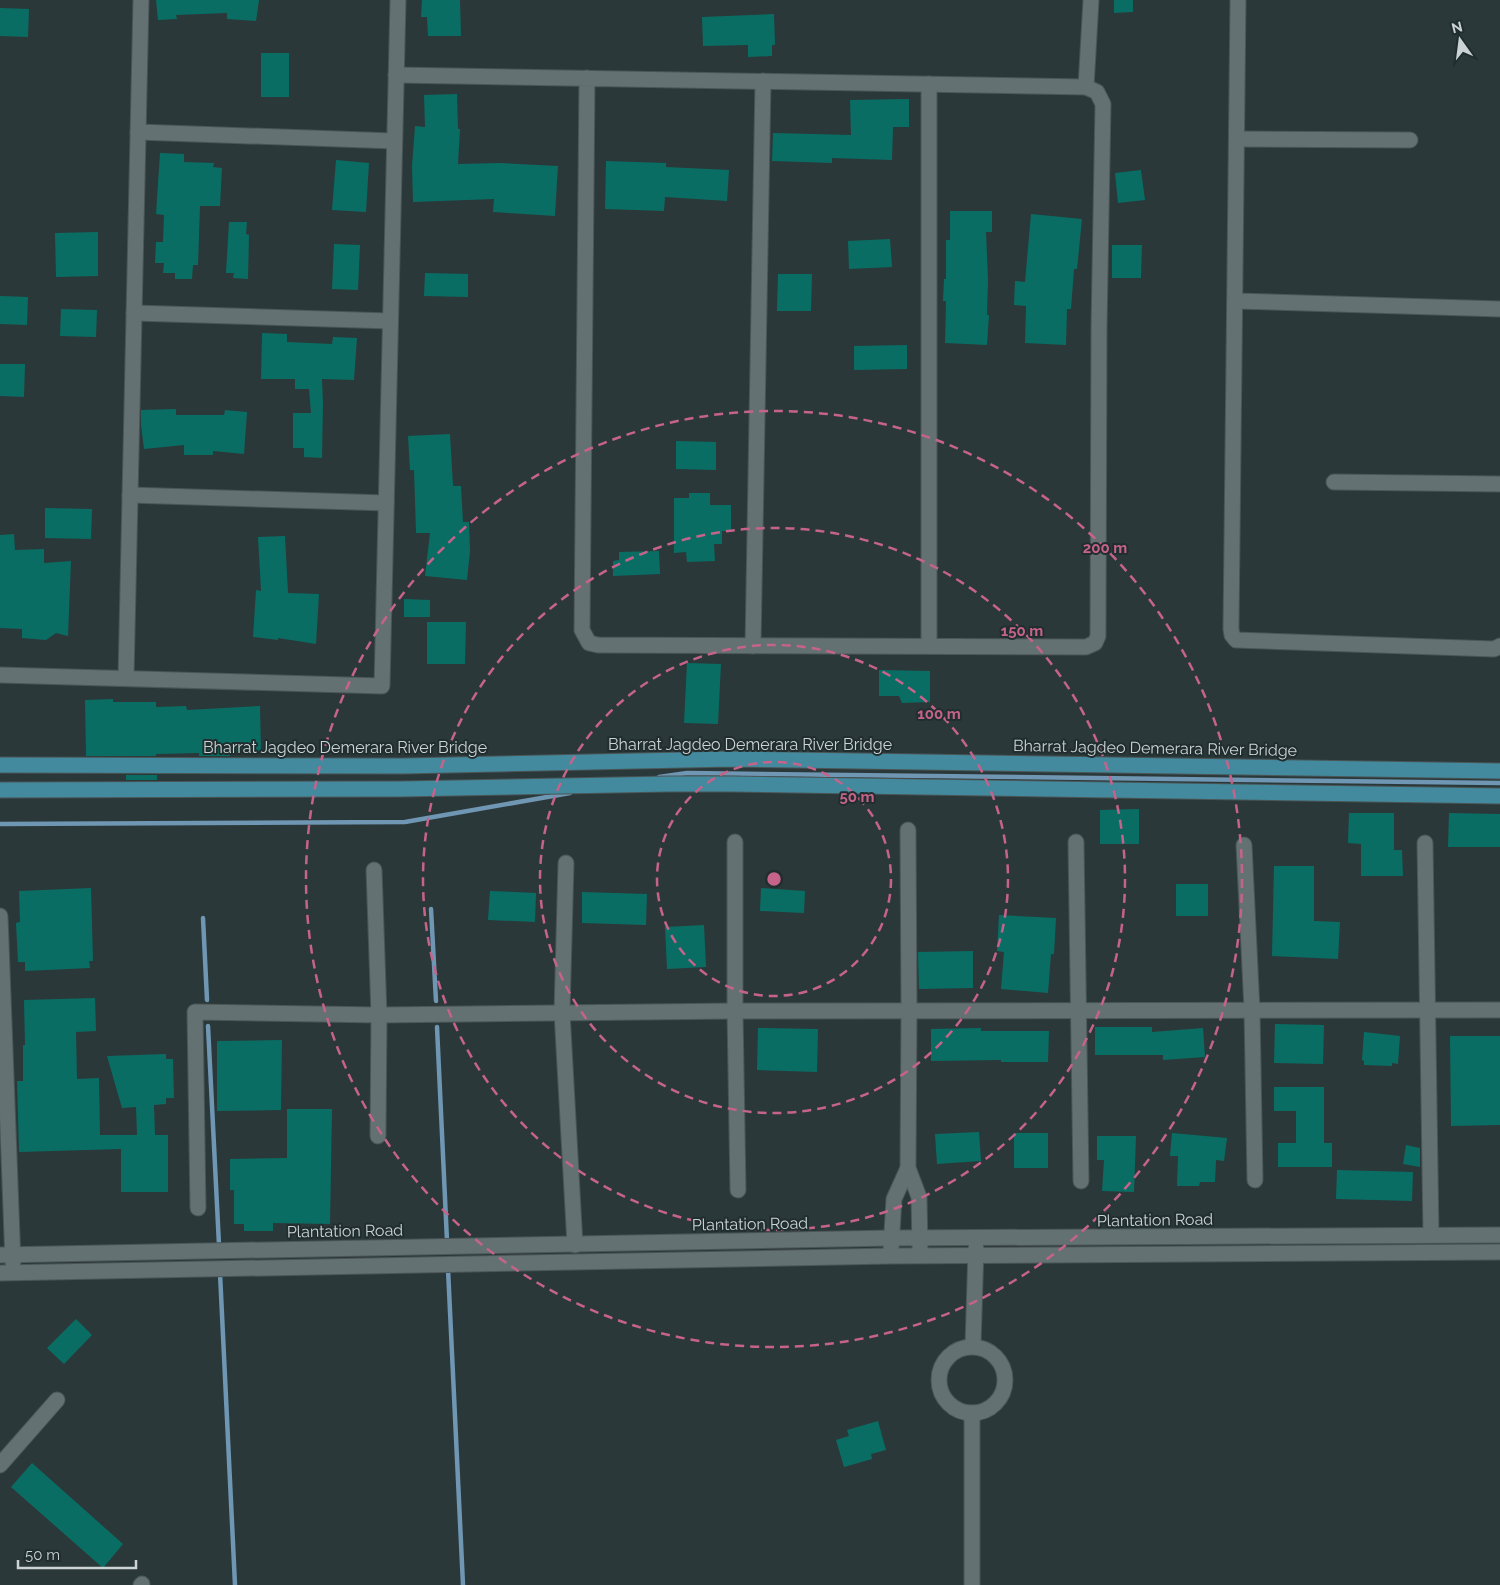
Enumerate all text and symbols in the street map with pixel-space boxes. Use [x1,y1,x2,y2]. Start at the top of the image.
north arrow [1435,15,1485,65]
text: N [1450,18,1464,36]
text: 200 m [1083,539,1127,557]
text: 150 m [1001,622,1043,640]
text: 100 m [917,705,961,723]
street label: Bharrat Jagdeo Demerara River Bridge [608,735,892,754]
street label: Bharrat Jagdeo Demerara River Bridge [1013,736,1297,760]
street label: Bharrat Jagdeo Demerara River Bridge [203,738,487,757]
text: 50 m [839,788,875,806]
centre of rings [765,870,783,888]
street label: Plantation Road [1097,1209,1213,1231]
street label: Plantation Road [692,1213,808,1235]
street label: Plantation Road [287,1220,403,1242]
scale bar [18,1538,135,1570]
text: 50 m [25,1546,60,1564]

